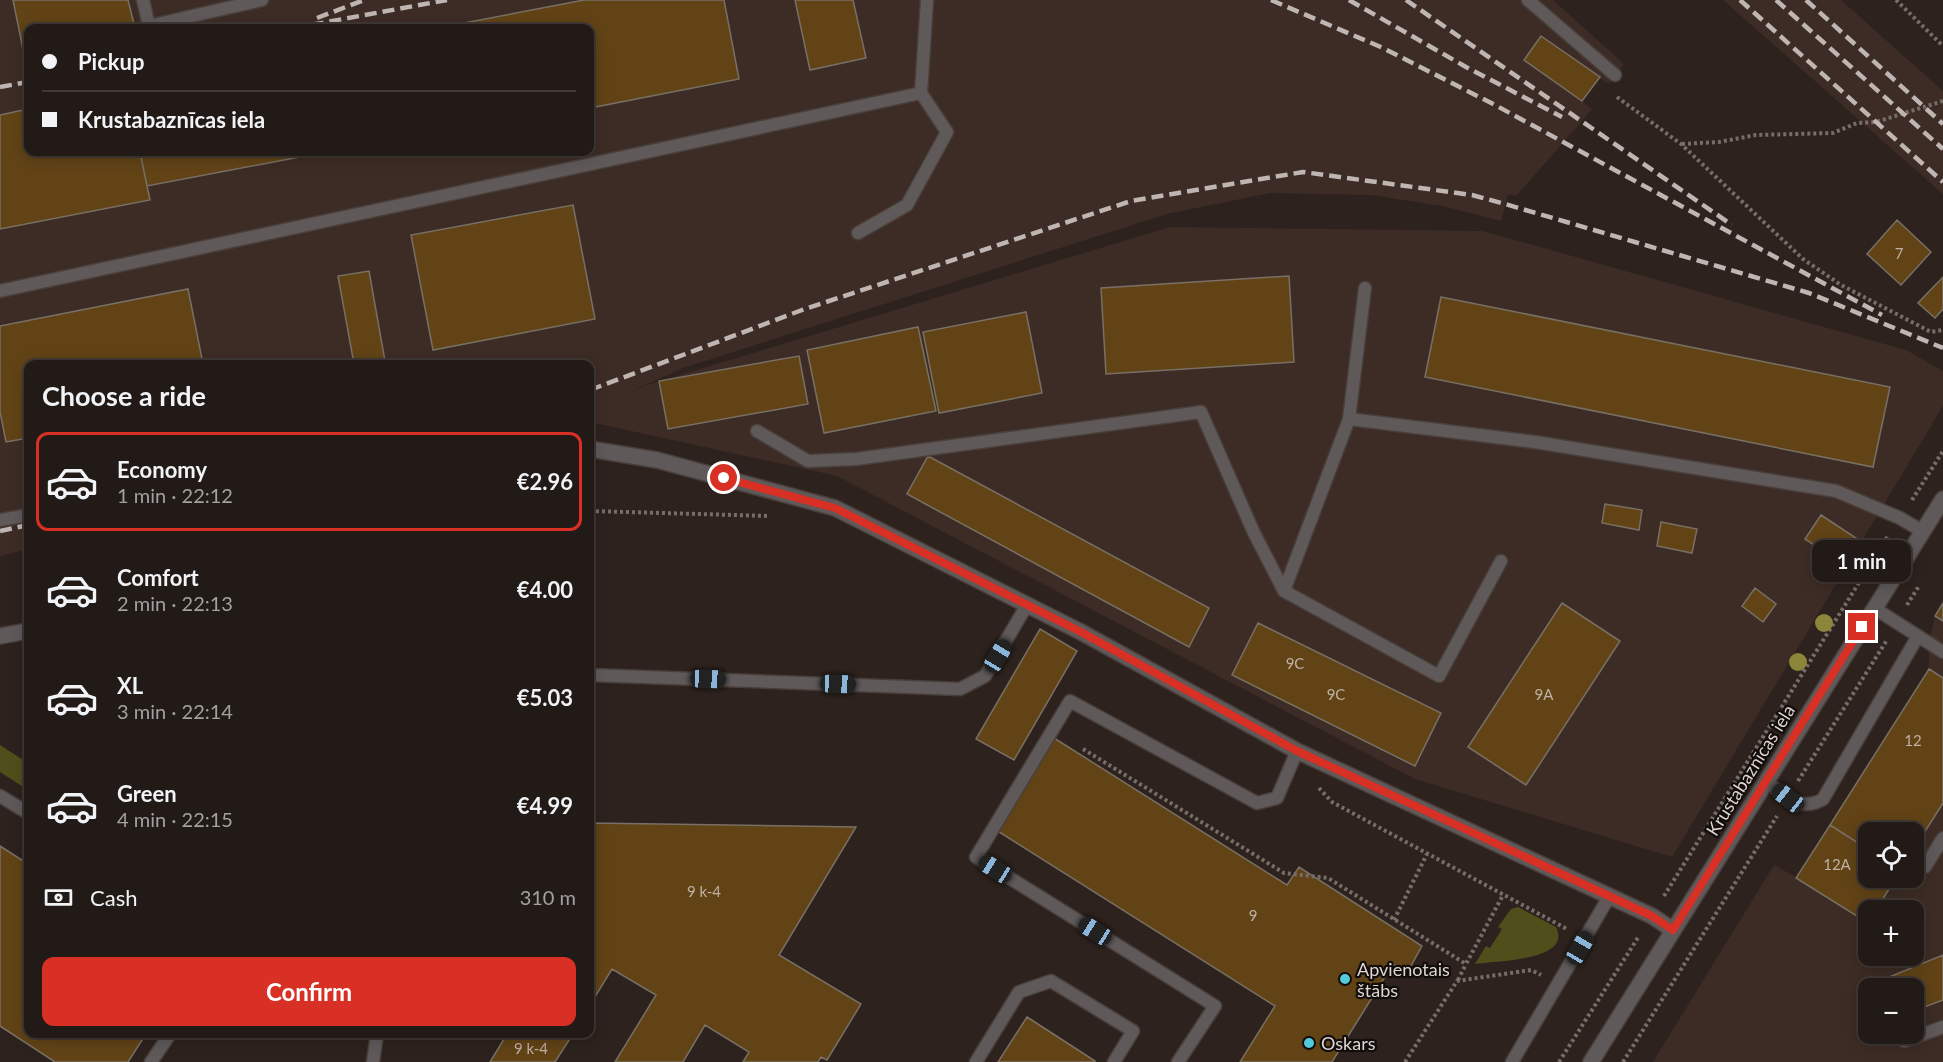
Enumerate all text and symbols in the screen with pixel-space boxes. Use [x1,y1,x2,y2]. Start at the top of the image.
text: Pickup [78,48,144,75]
text: Krustabaznīcas iela [78,106,265,133]
house number: 7 [1895,244,1904,262]
text: Choose a ride [42,379,206,412]
icon: car [45,455,99,509]
text: Economy [117,456,207,483]
route start [710,464,737,491]
text: €2.96 [517,468,573,495]
text: 1 min · 22:12 [117,483,233,507]
callout: 1 min [1812,540,1912,582]
text: 1 min [1837,549,1886,573]
icon: car [45,563,99,617]
text: Comfort [117,564,199,591]
text: €4.00 [517,576,573,603]
text: 2 min · 22:13 [117,591,233,615]
route end [1848,613,1875,640]
car [981,636,1015,676]
house number: 9C [1286,654,1304,672]
car [690,669,726,689]
icon: car [45,671,99,725]
text: XL [117,672,143,699]
car [820,674,856,694]
text: €5.03 [517,684,573,711]
house number: 9C [1327,685,1345,703]
house number: 9A [1535,685,1554,703]
text: 3 min · 22:14 [117,699,233,723]
street label: Krustabaznīcas iela [1701,700,1799,840]
house number: 12 [1904,731,1922,749]
icon: car [45,779,99,833]
text: Green [117,780,177,807]
car [1768,780,1808,816]
text: €4.99 [517,792,573,819]
text: 4 min · 22:15 [117,807,233,831]
map controls [1858,822,1924,1044]
button: locate [1858,822,1924,888]
car [975,852,1015,886]
house number: 12A [1823,855,1852,873]
icon: cash [42,881,75,914]
house number: 9 k-4 [687,882,721,900]
text: Cash [90,884,137,911]
text: 310 m [520,885,576,909]
button: + [1858,900,1924,966]
house number: 9 [1249,906,1257,924]
car [1075,914,1115,948]
car [1563,928,1597,968]
button: Confirm [42,957,576,1026]
place label: Apvienotais štābs [1357,958,1450,1001]
marker: Apvienotais štābs [1338,972,1352,986]
button: − [1858,978,1924,1044]
place label: Oskars [1321,1032,1376,1054]
marker: Oskars [1302,1036,1316,1050]
house number: 9 k-4 [514,1039,548,1057]

